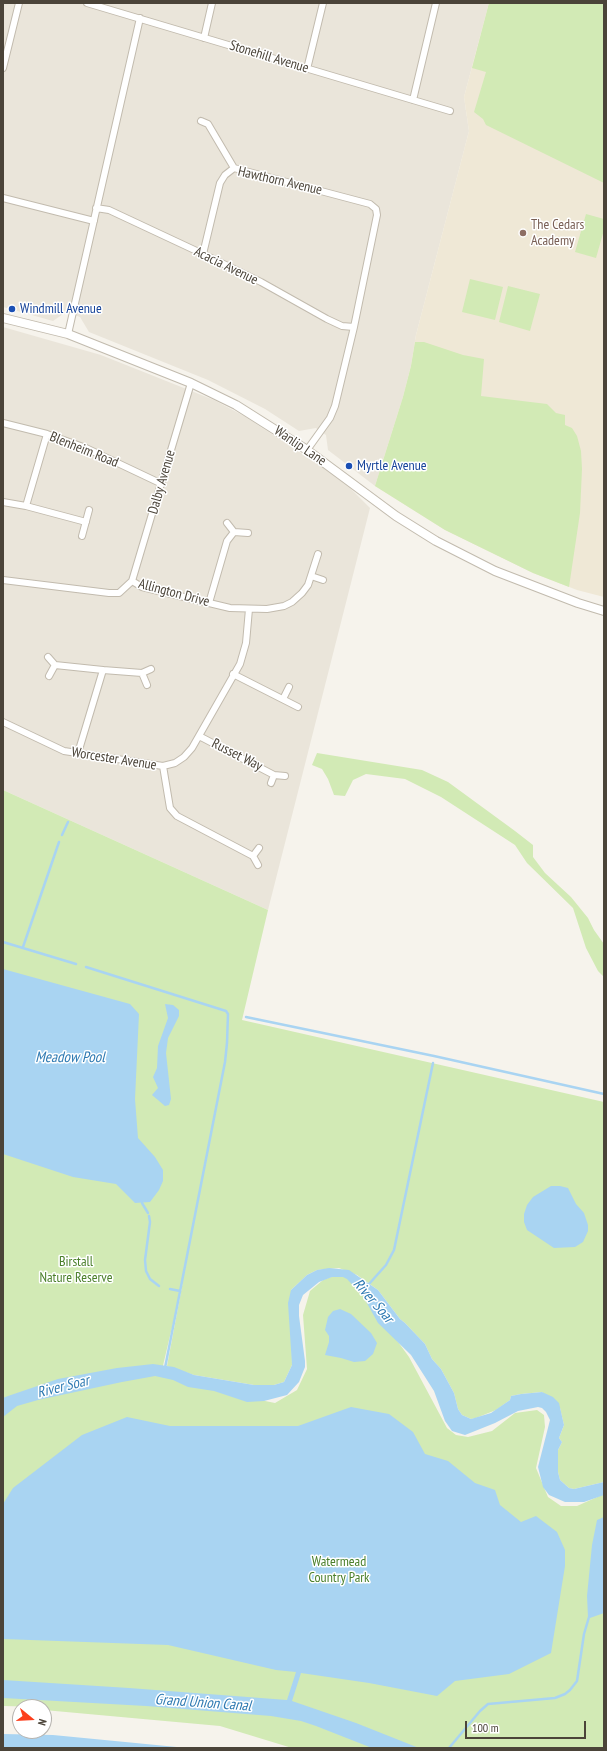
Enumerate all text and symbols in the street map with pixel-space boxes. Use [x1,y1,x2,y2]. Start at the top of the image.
street label: Stonehill Avenue [227,37,311,77]
street label: Hawthorn Avenue [236,163,324,199]
place label: The Cedars Academy [531,217,584,250]
marker: The Cedars Academy [518,228,528,238]
street label: Acacia Avenue [191,243,261,289]
place label: Windmill Avenue [20,301,102,317]
marker: Windmill Avenue [7,304,17,314]
street label: Wanlip Lane [271,422,329,470]
street label: Blenheim Road [47,429,121,471]
street label: Dalby Avenue [145,448,179,516]
place label: Myrtle Avenue [357,458,427,474]
marker: Myrtle Avenue [344,461,354,471]
street label: Allington Drive [137,575,211,611]
street label: Russet Way [209,735,265,775]
street label: Worcester Avenue [70,744,158,774]
water label: Meadow Pool [35,1049,105,1067]
park label: Birstall Nature Reserve [39,1254,113,1286]
water label: River Soar [349,1275,397,1327]
water label: River Soar [35,1372,91,1402]
park label: Watermead Country Park [308,1554,370,1586]
water label: Grand Union Canal [154,1691,252,1715]
north arrow [12,1699,52,1739]
scale bar [467,1713,588,1739]
text: N [35,1717,50,1727]
text: 100 m [472,1720,499,1735]

